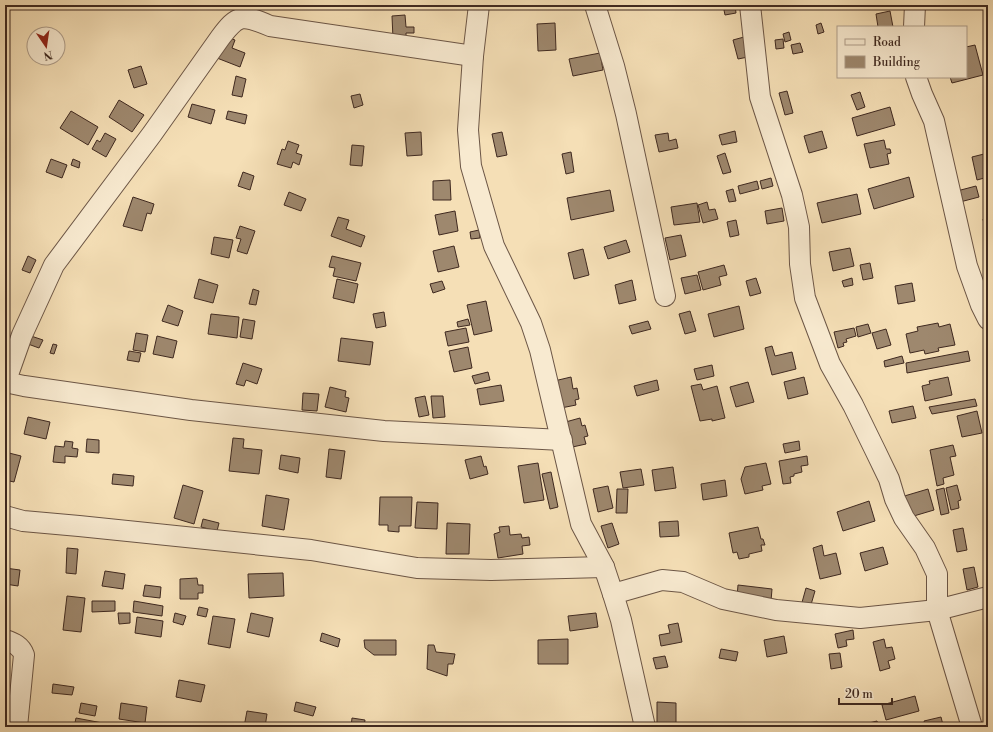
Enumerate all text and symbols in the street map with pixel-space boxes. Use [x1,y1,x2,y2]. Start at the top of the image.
north arrow [26,26,66,66]
legend [837,26,967,78]
text: Road [873,35,901,50]
text: N [42,47,54,63]
text: Building [872,55,921,70]
scale bar [839,680,892,706]
text: 20 m [845,687,873,702]

